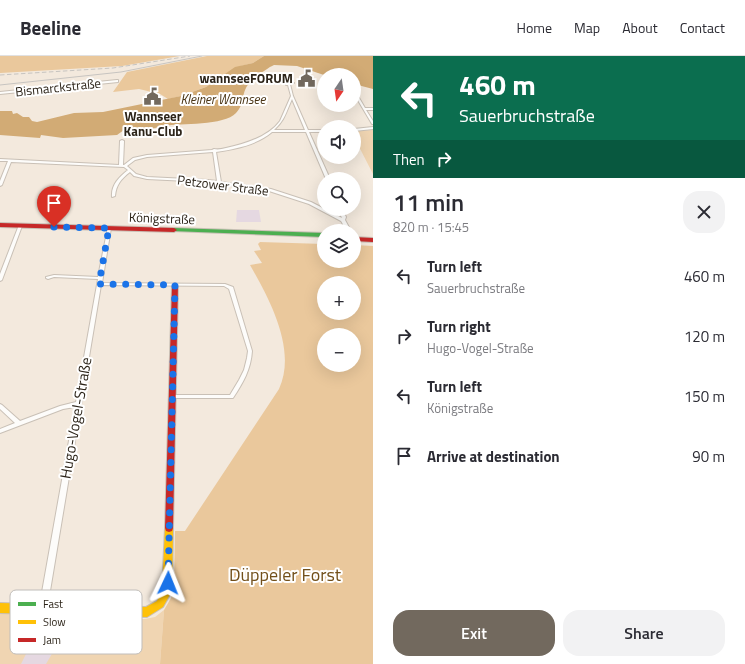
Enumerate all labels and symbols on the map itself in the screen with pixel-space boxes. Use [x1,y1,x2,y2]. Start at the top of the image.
place label: wannseeFORUM [199,68,293,88]
public building icon: wannseeFORUM [296,68,316,88]
north arrow [317,68,361,112]
street label: Bismarckstraße [14,73,102,101]
public building icon: Wannseer Kanu-Club [143,87,163,107]
water label: Kleiner Wannsee [180,89,267,109]
place label: Wannseer Kanu-Club [124,106,182,141]
street label: Petzower Straße [176,169,270,201]
pin [37,186,71,227]
street label: Königstraße [129,207,195,229]
street label: Hugo-Vogel-Straße [53,355,98,481]
park label: Düppeler Forst [229,561,342,588]
position arrow [147,562,189,604]
legend [10,590,142,654]
text: Fast [43,596,63,612]
text: Slow [43,614,66,630]
text: Jam [43,632,61,648]

